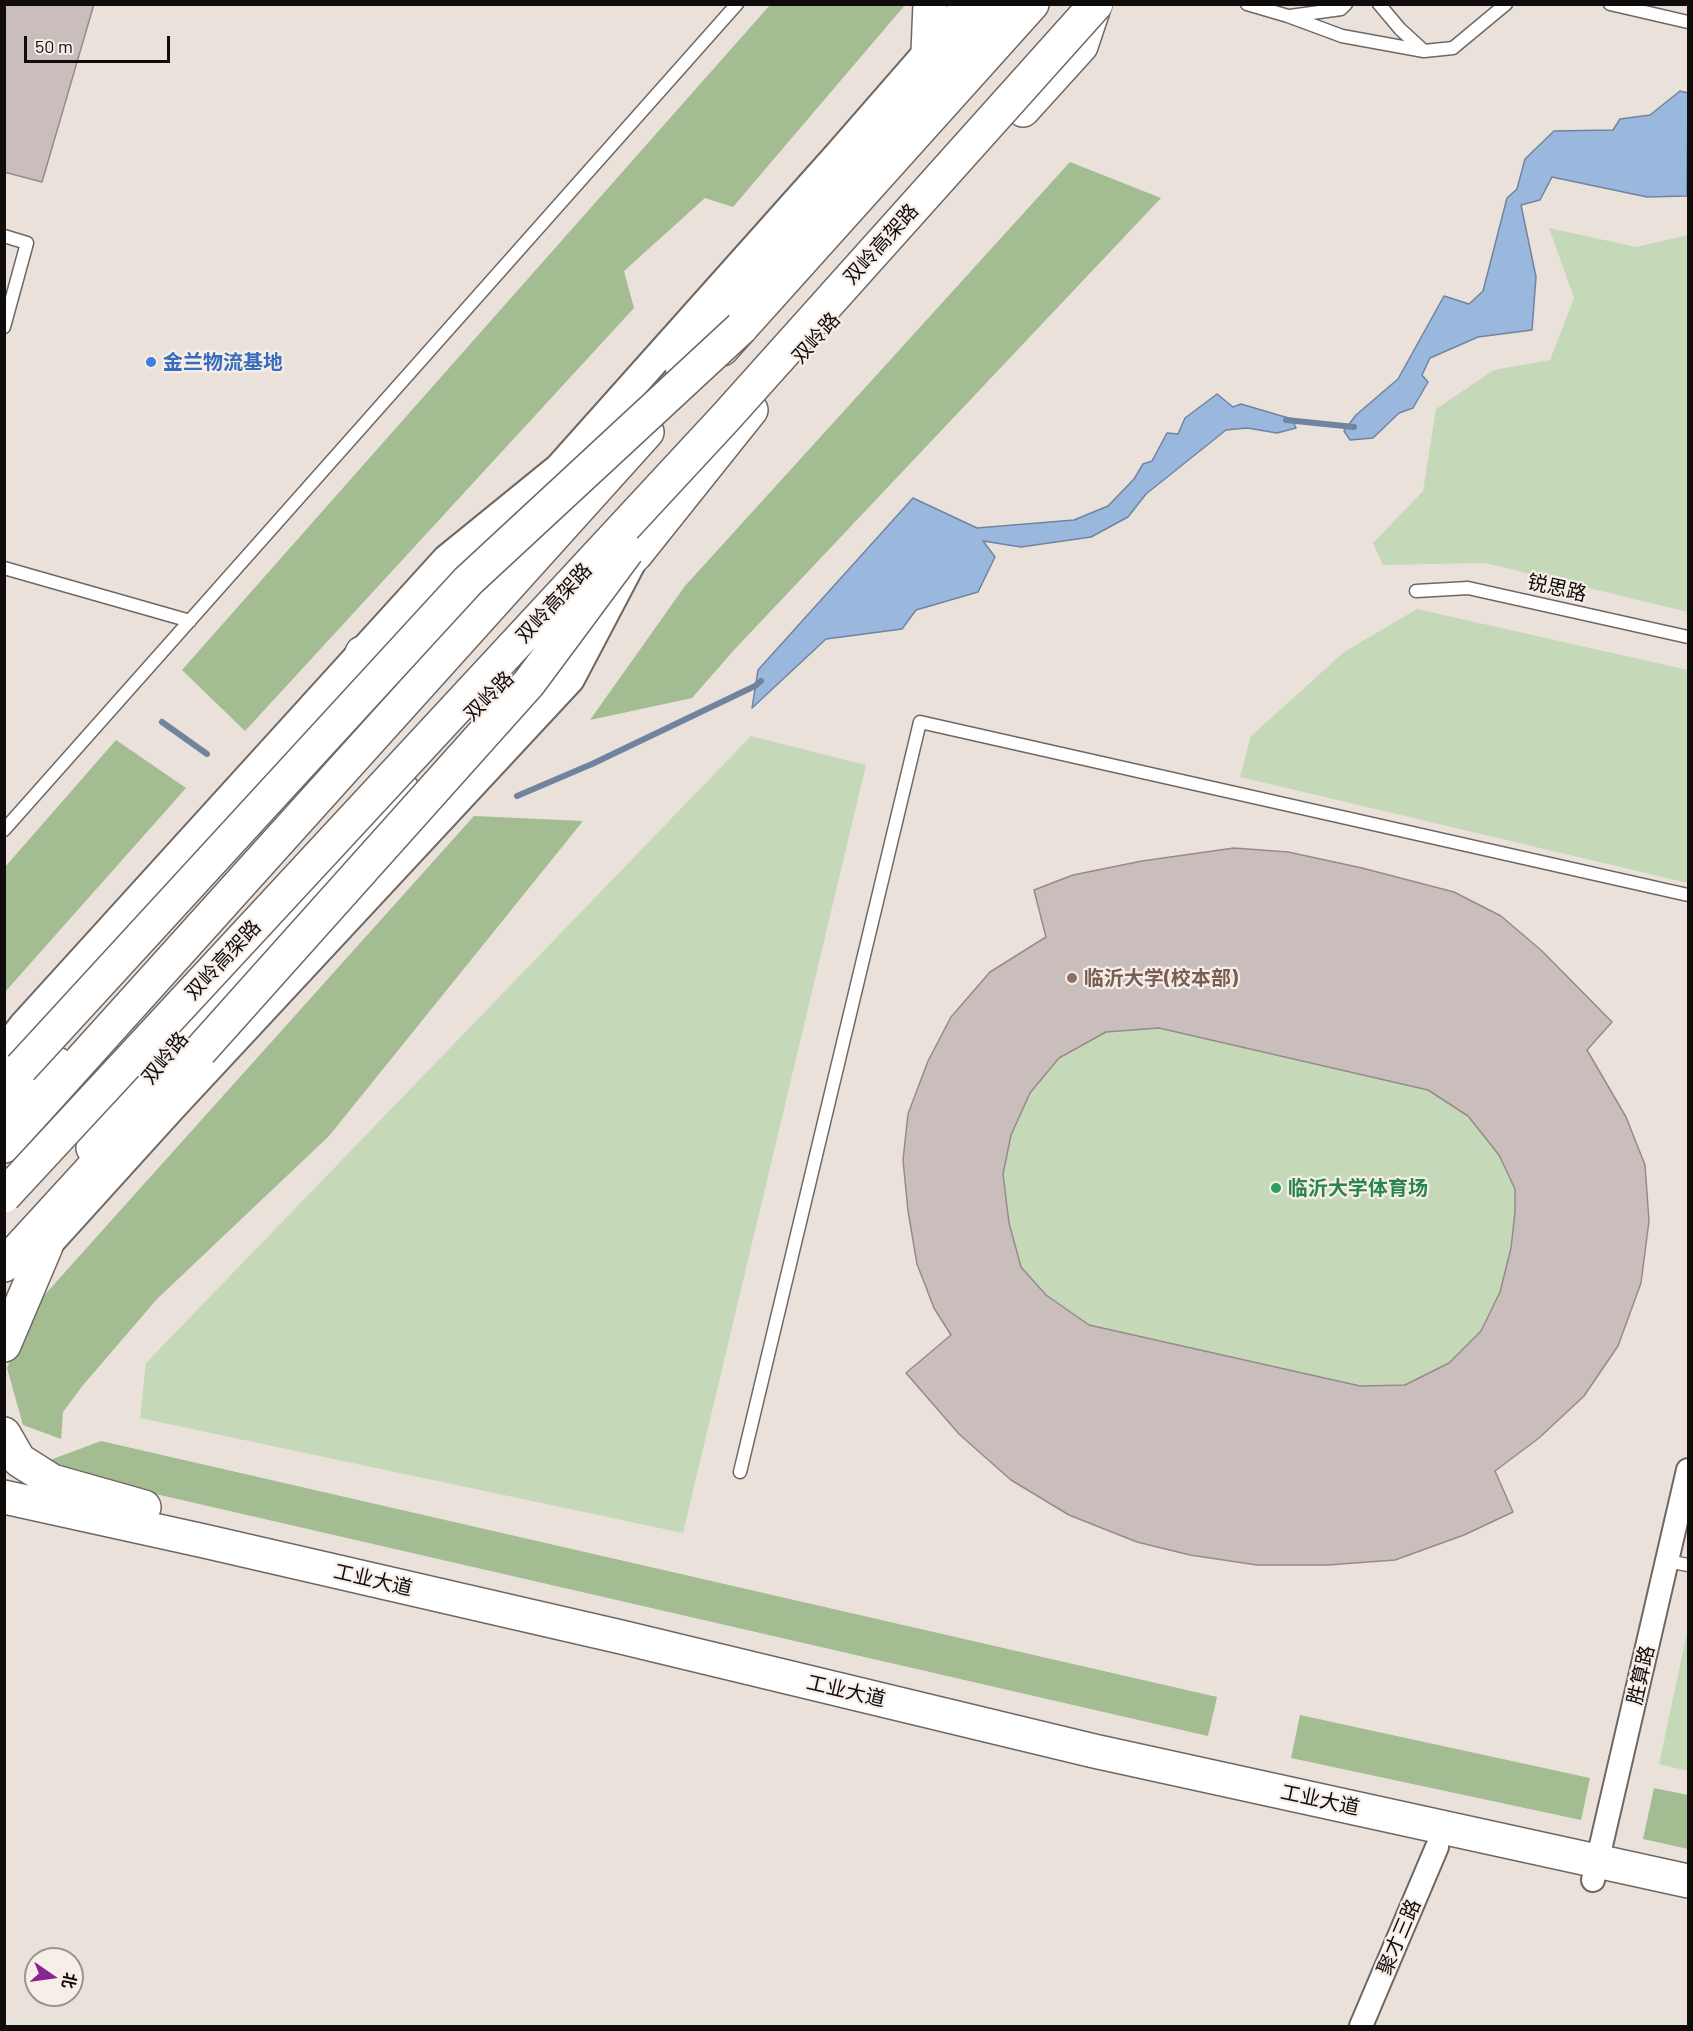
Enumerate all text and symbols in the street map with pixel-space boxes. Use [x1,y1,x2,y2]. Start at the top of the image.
scale bar [27,24,172,62]
text: 50 m [35,35,73,57]
street label: 双岭高架路 [839,199,923,289]
street label: 双岭路 [787,308,845,368]
place label: 金兰物流基地 [163,350,283,374]
marker: 金兰物流基地 [144,355,158,369]
street label: 双岭高架路 [511,558,597,648]
street label: 锐思路 [1525,570,1589,606]
street label: 双岭路 [459,666,519,726]
street label: 双岭高架路 [180,915,266,1005]
place label: 临沂大学(校本部) [1084,966,1238,990]
marker: 临沂大学(校本部) [1065,971,1079,985]
street label: 双岭路 [137,1027,193,1089]
place label: 临沂大学体育场 [1288,1176,1428,1200]
marker: 临沂大学体育场 [1269,1181,1283,1195]
street label: 工业大道 [331,1559,415,1601]
street label: 胜算路 [1623,1643,1659,1707]
street label: 工业大道 [804,1670,888,1712]
street label: 工业大道 [1278,1780,1362,1820]
street label: 聚才三路 [1372,1895,1426,1979]
north arrow [24,1947,84,2007]
text: 北 [59,1971,81,1991]

